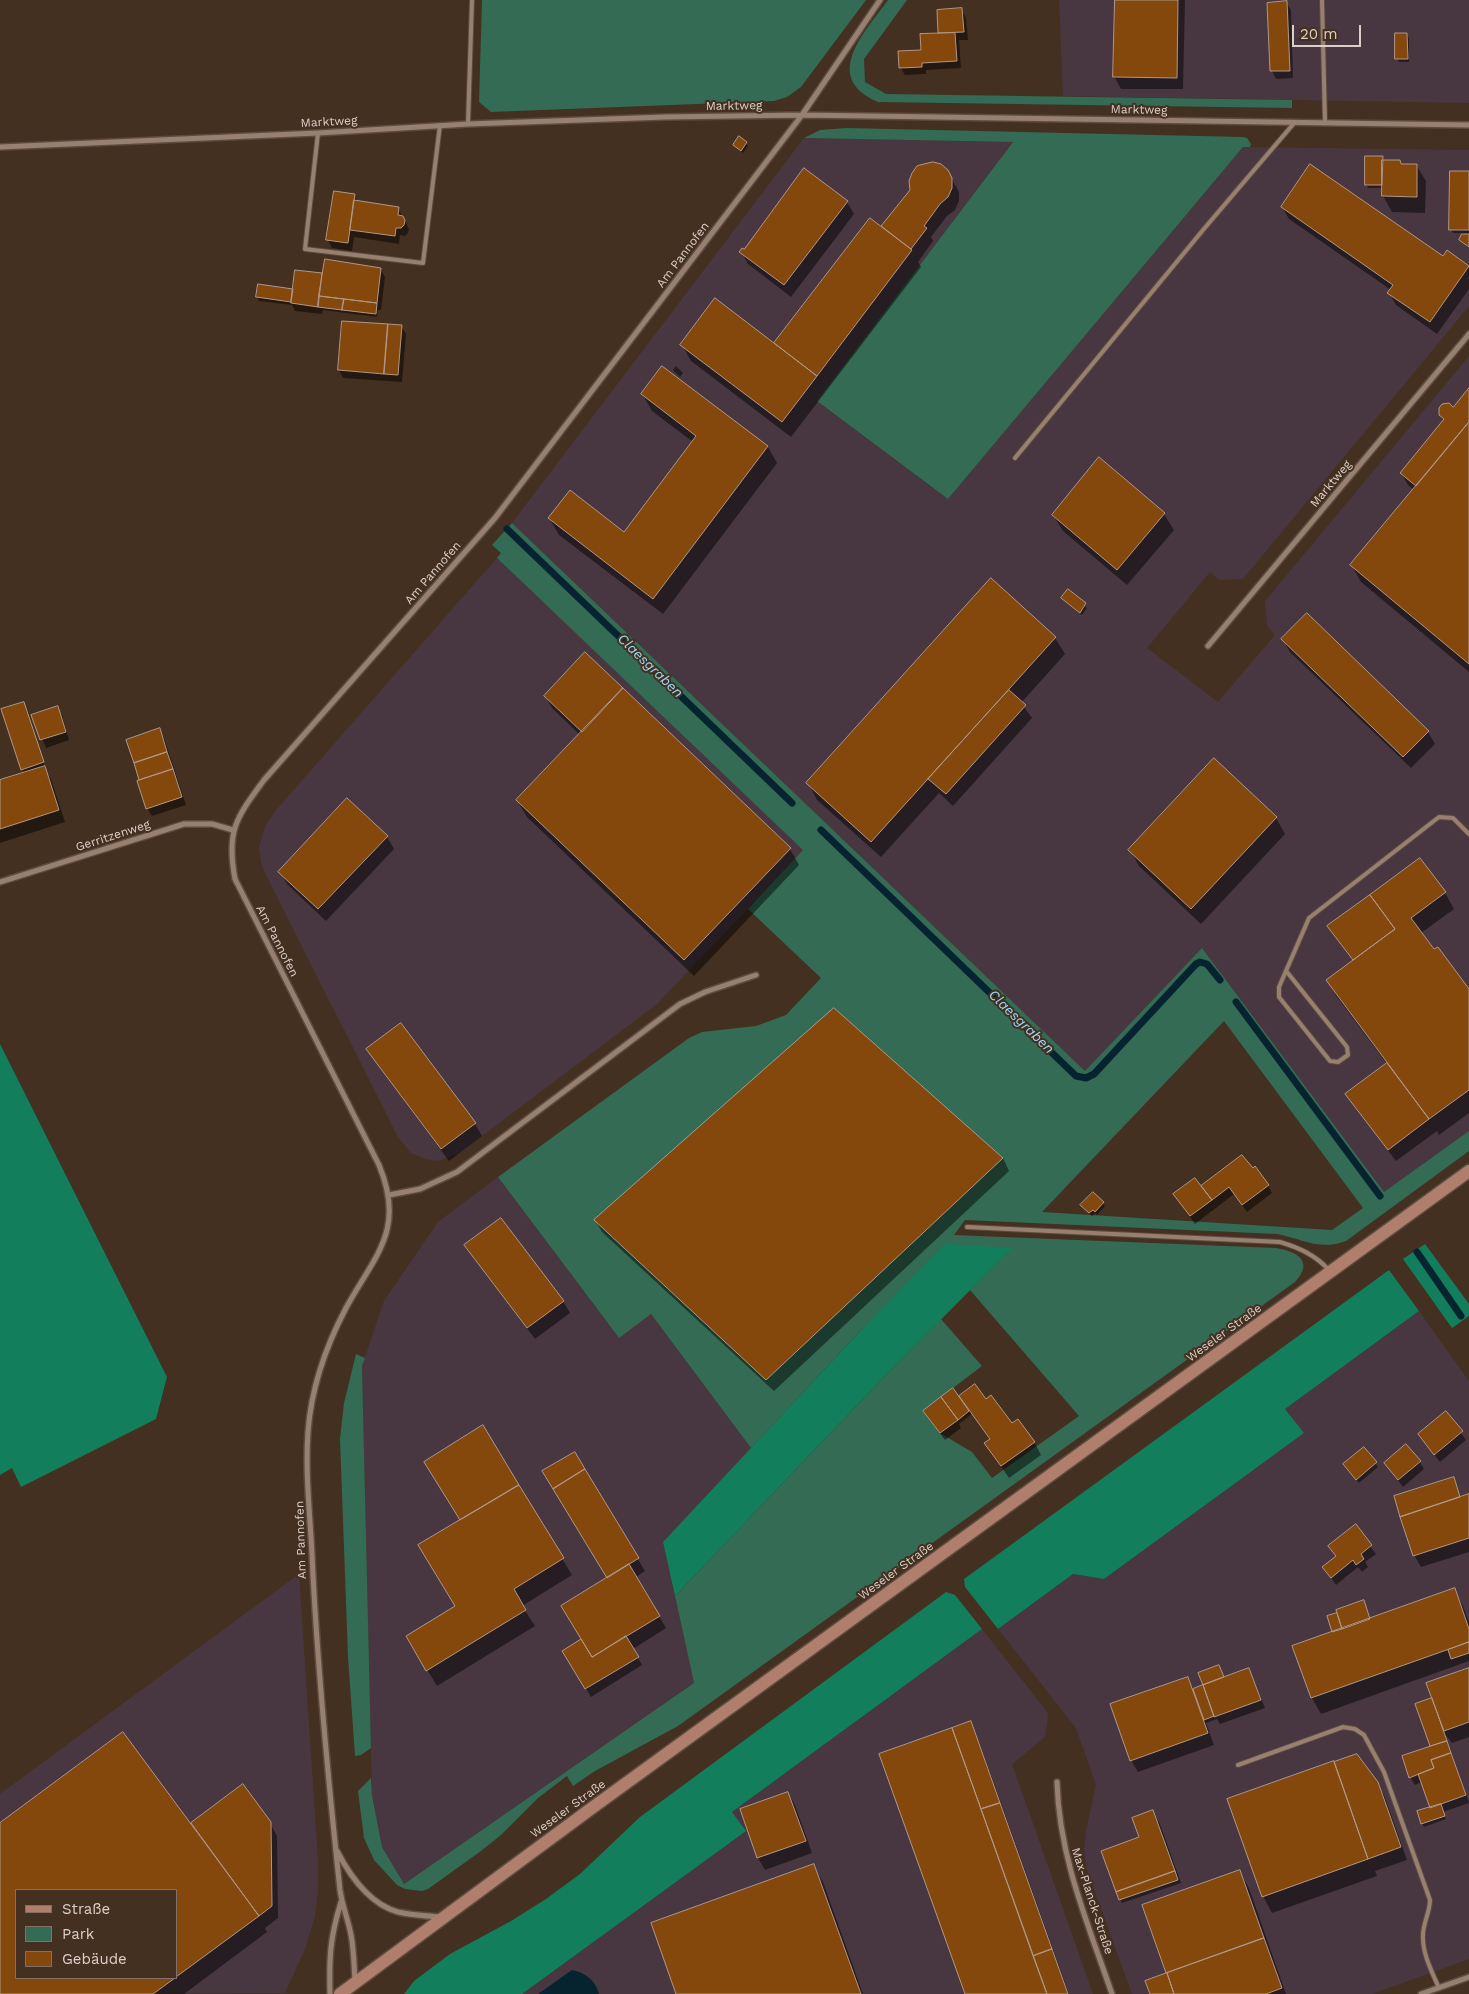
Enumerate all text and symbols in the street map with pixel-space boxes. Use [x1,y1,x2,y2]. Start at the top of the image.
scale bar [1294,15,1363,47]
text: 20 m [1300,25,1338,43]
street label: Marktweg [705,98,763,114]
street label: Marktweg [1110,102,1168,118]
street label: Marktweg [300,113,358,131]
street label: Am Pannofen [654,219,712,291]
street label: Marktweg [1307,458,1355,510]
street label: Am Pannofen [402,539,464,607]
water label: Claesgraben [614,631,686,701]
street label: Gerritzenweg [74,817,152,855]
street label: Am Pannofen [253,903,301,979]
water label: Claesgraben [985,987,1057,1057]
street label: Weseler Straße [1184,1301,1264,1365]
street label: Am Pannofen [292,1501,310,1579]
street label: Weseler Straße [856,1539,936,1603]
street label: Weseler Straße [528,1777,608,1841]
street label: Max-Planck-Straße [1068,1846,1116,1956]
legend [15,1889,178,1979]
text: Straße [62,1900,110,1918]
text: Park [62,1925,94,1943]
text: Gebäude [62,1950,127,1968]

